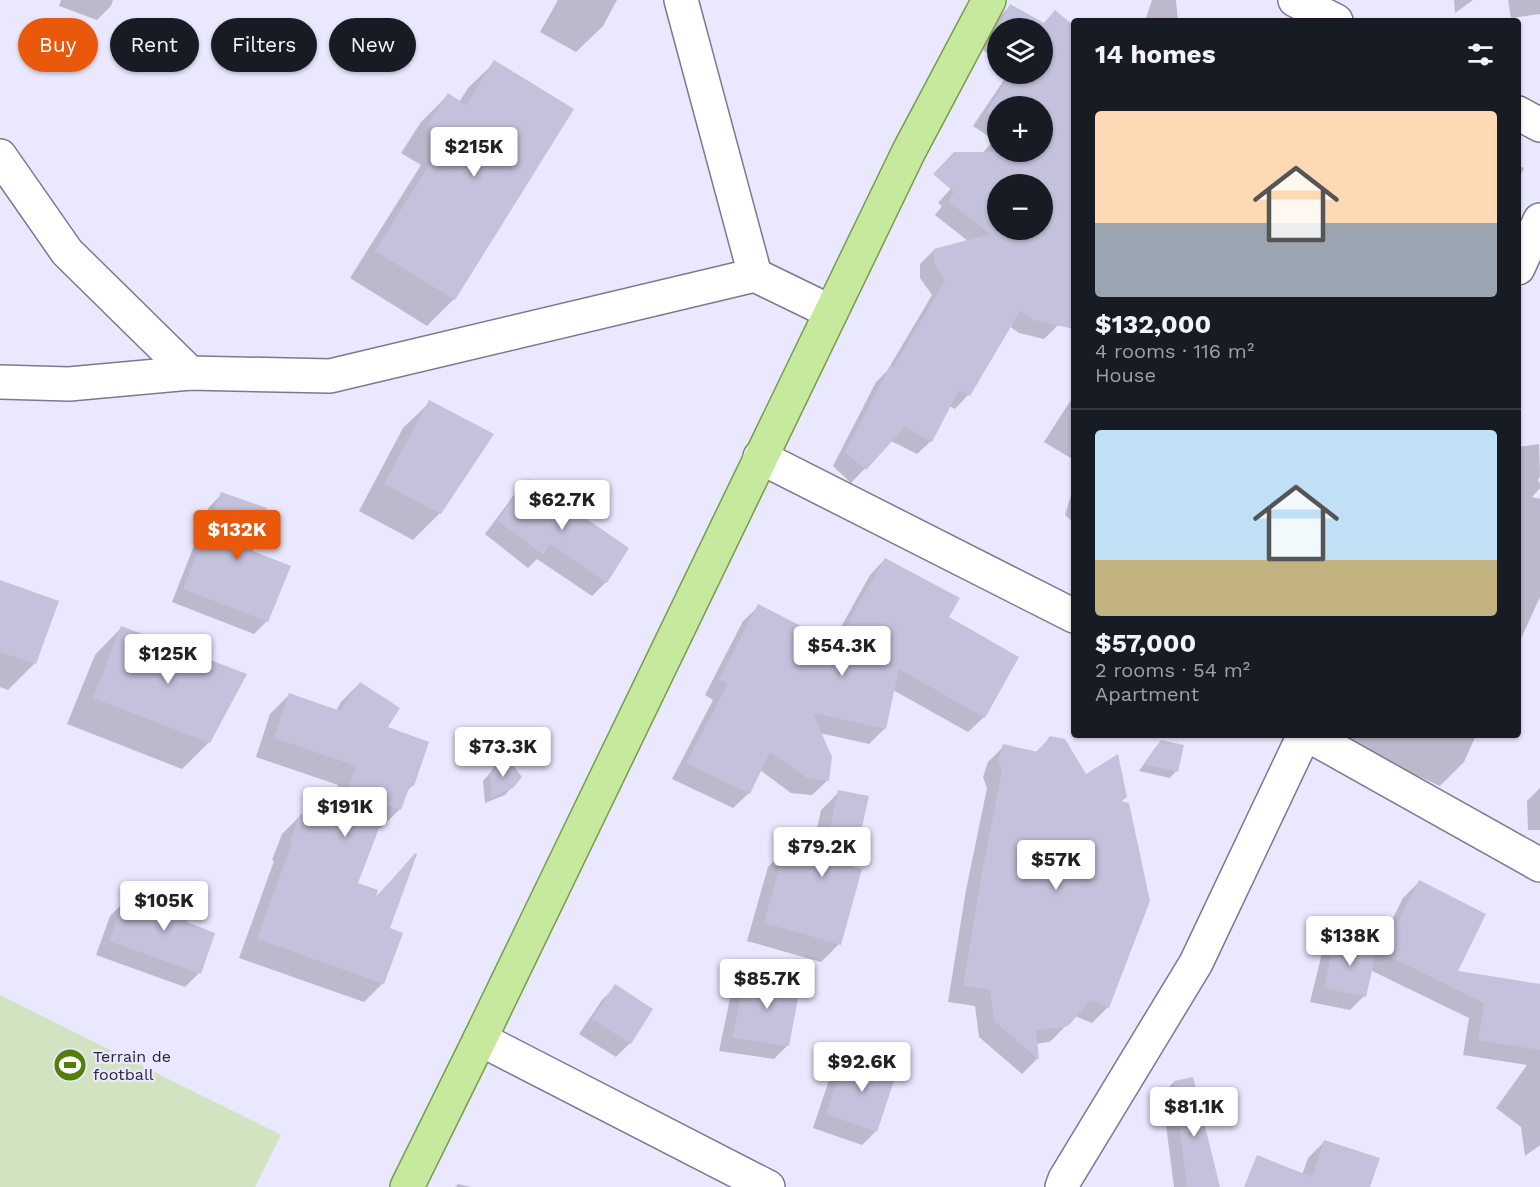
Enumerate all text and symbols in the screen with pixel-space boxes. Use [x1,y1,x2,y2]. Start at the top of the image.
chip: Buy [18,18,98,72]
chip: Rent [110,18,199,72]
chip: Filters [211,18,317,72]
chip: New [329,18,416,72]
map controls [987,18,1053,240]
button: layers [987,18,1053,84]
icon: filters [1464,38,1497,71]
text: 14 homes [1095,39,1216,69]
button: + [987,96,1053,162]
pin: $215K [432,127,516,178]
text: $215K [445,134,503,158]
icon: home [1242,150,1350,258]
button: − [987,174,1053,240]
text: $132,000 [1095,309,1211,339]
text: 4 rooms · 116 m² [1095,339,1254,363]
text: House [1095,363,1156,387]
icon: home [1242,469,1350,577]
pin: $62.7K [513,480,611,531]
text: $62.7K [529,487,595,511]
pin: $132K [195,510,279,561]
text: $132K [207,517,267,541]
pin: $54.3K [793,626,891,677]
text: $57,000 [1095,628,1196,658]
text: $54.3K [808,633,876,657]
pin: $125K [126,634,210,685]
text: $125K [139,641,197,665]
text: 2 rooms · 54 m² [1095,658,1250,682]
text: Apartment [1095,682,1199,706]
pin: $73.3K [454,727,552,778]
text: $73.3K [469,734,537,758]
pin: $191K [303,787,387,838]
text: $191K [317,794,373,818]
pin: $79.2K [773,827,871,878]
text: $79.2K [788,834,856,858]
pin: $57K [1020,840,1092,891]
text: $57K [1031,847,1081,871]
pin: $105K [122,881,206,932]
text: $105K [134,888,194,912]
pin: $138K [1308,916,1392,967]
text: $138K [1320,923,1380,947]
pin: $85.7K [718,959,816,1010]
text: $85.7K [734,966,800,990]
pin: $92.6K [813,1042,911,1093]
sports icon: Terrain de football [52,1047,88,1083]
place label: Terrain de football [93,1047,171,1084]
text: $92.6K [828,1049,896,1073]
pin: $81.1K [1145,1087,1243,1138]
text: $81.1K [1164,1094,1224,1118]

